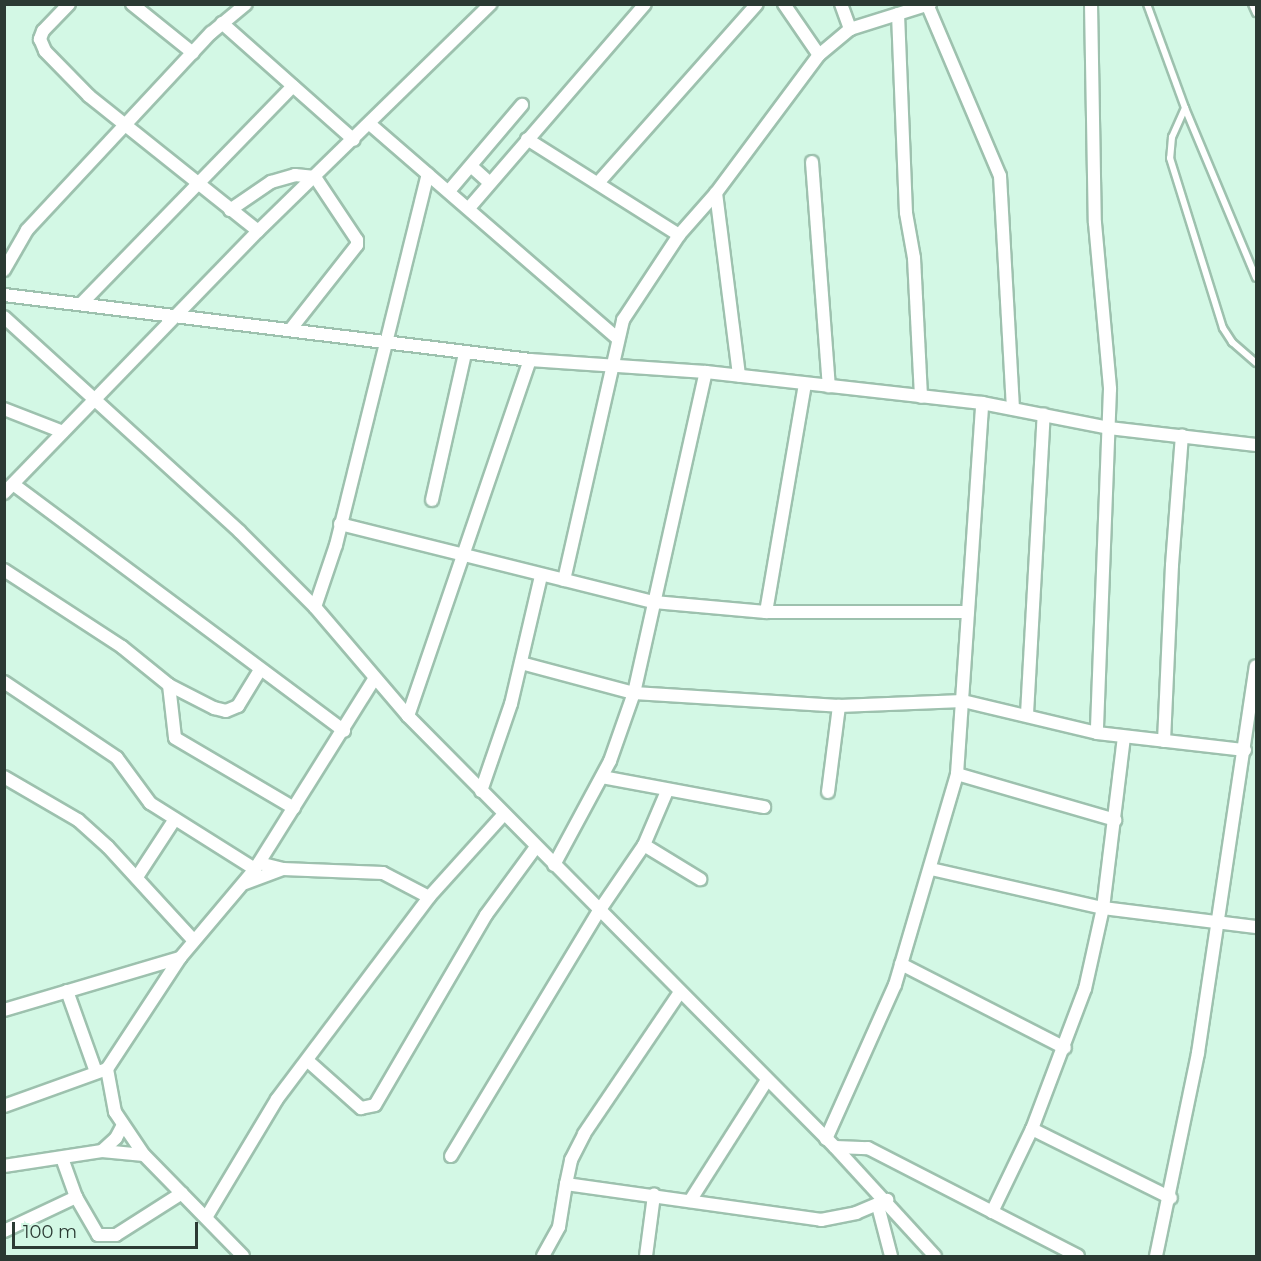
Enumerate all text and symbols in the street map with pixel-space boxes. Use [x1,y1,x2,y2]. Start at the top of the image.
scale bar [15,1210,201,1248]
text: 100 m [23,1221,77,1243]

